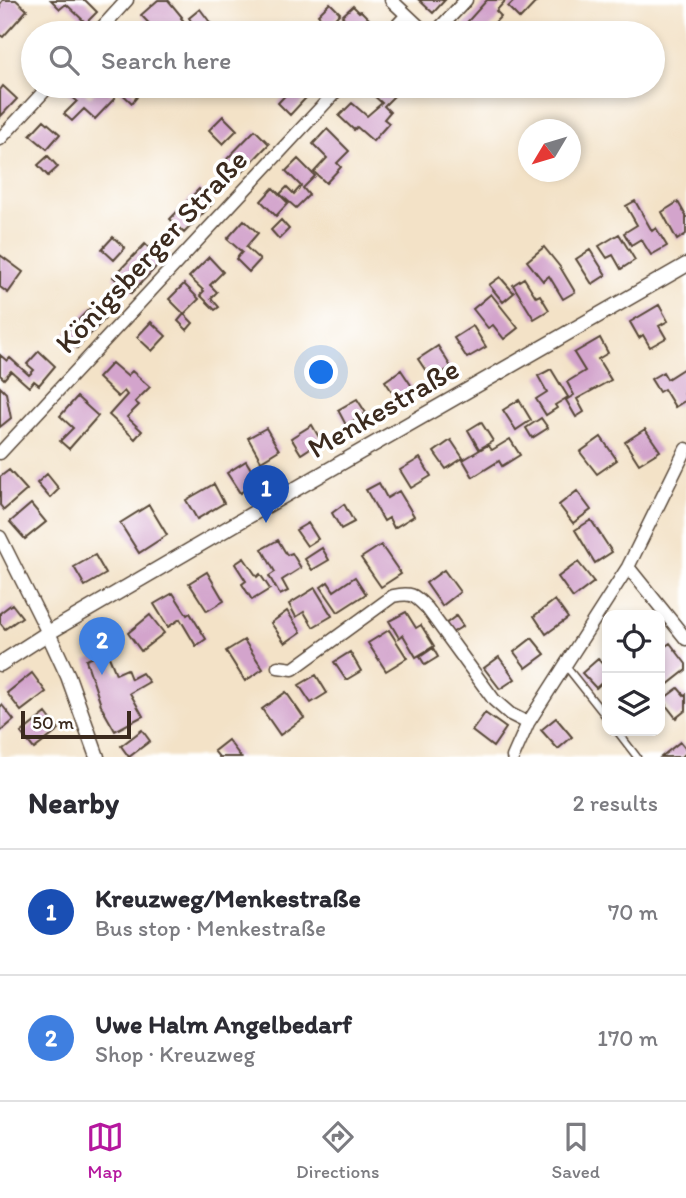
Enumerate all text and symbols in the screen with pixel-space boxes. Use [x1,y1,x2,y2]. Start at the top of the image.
search box [21,21,665,98]
icon: search [45,41,83,79]
text: Search here [101,44,231,76]
north arrow [518,119,581,182]
street label: Königsberger Straße [47,141,255,361]
street label: Menkestraße [301,350,465,466]
your location [304,355,338,389]
pin: 1 [243,465,289,523]
map controls [602,610,665,736]
button: locate [602,610,665,673]
pin: 2 [79,617,125,675]
button: layers [602,673,665,736]
scale bar [21,708,131,740]
text: 50 m [32,711,74,734]
text: Nearby [28,784,119,821]
text: 2 results [572,789,658,817]
text: Kreuzweg/Menkestraße [95,882,361,914]
text: 1 [46,898,56,926]
text: 70 m [608,898,658,926]
text: Bus stop · Menkestraße [95,914,326,942]
text: Uwe Halm Angelbedarf [95,1008,352,1040]
text: 2 [45,1024,57,1052]
text: 170 m [597,1024,658,1052]
text: Shop · Kreuzweg [95,1040,255,1068]
tab: Map [86,1118,124,1183]
tab: Directions [296,1118,380,1183]
tab: Saved [552,1118,600,1183]

